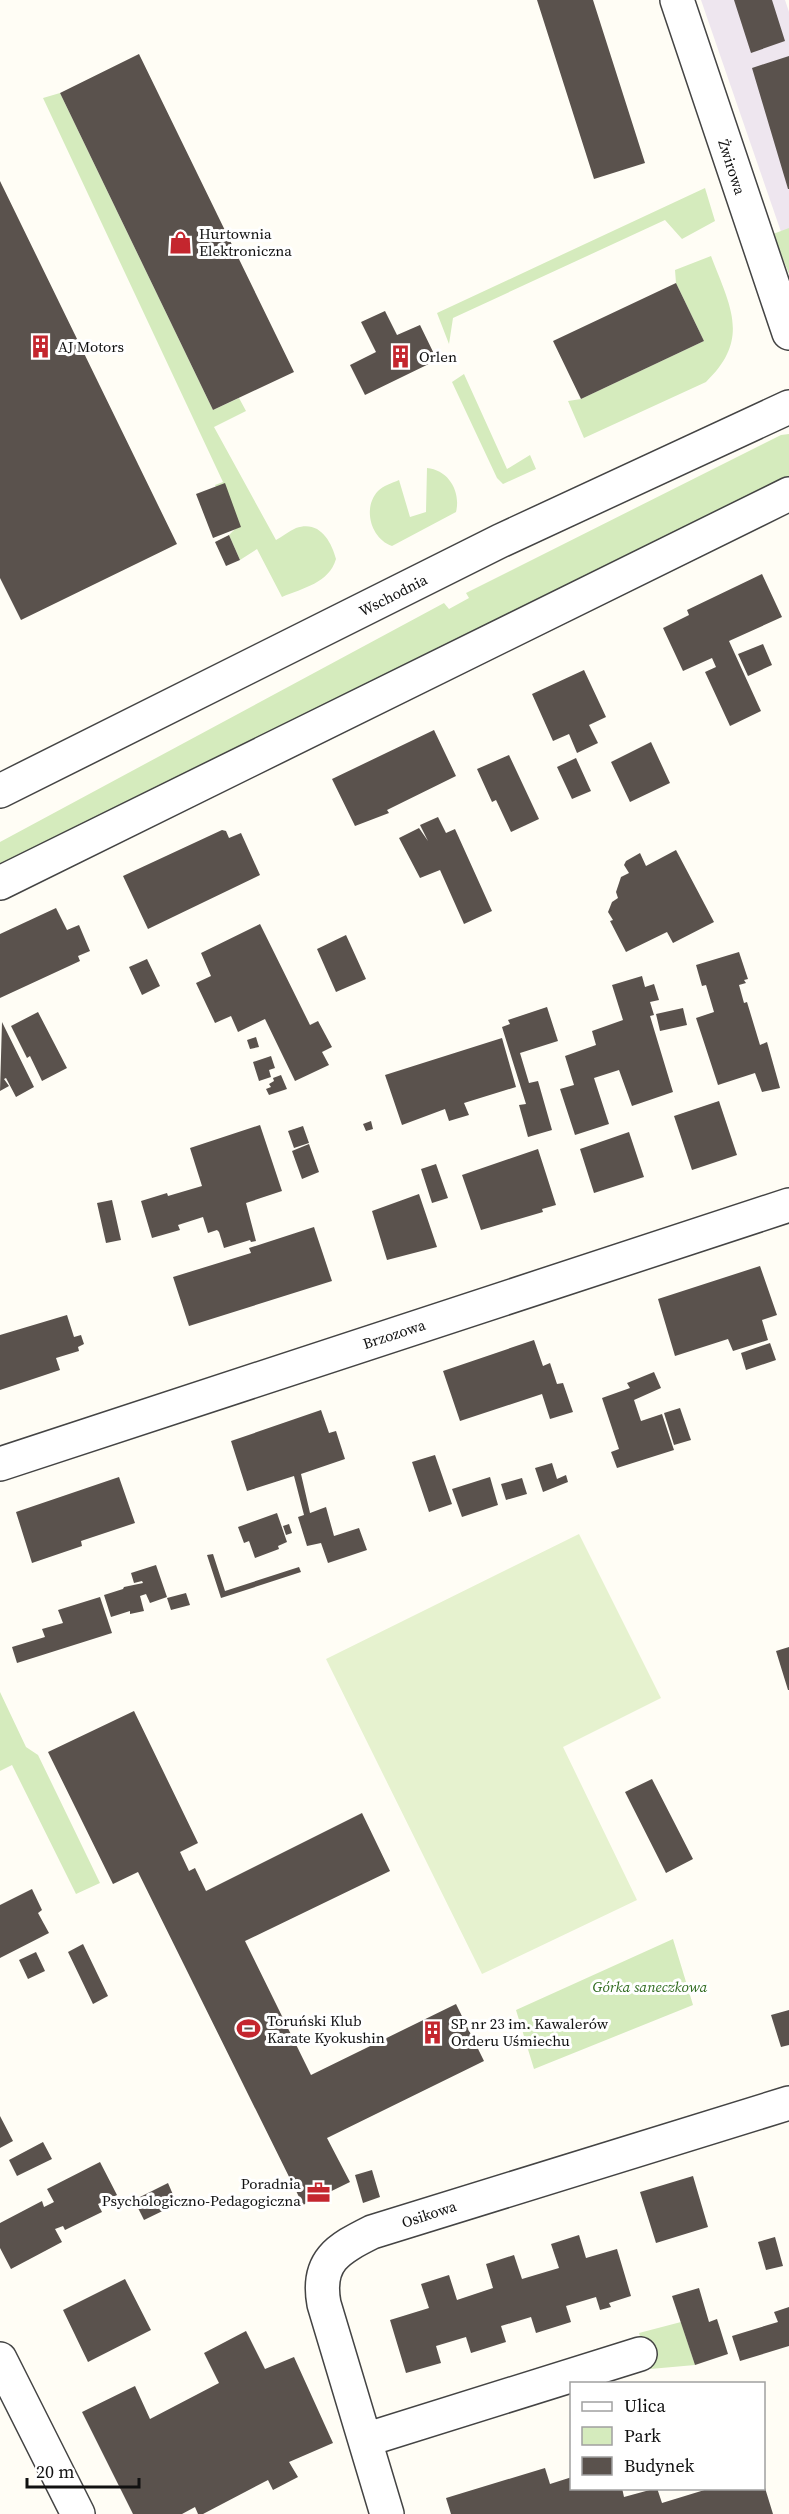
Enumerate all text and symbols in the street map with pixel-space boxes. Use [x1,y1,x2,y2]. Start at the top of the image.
street label: Żwirowa [713,137,751,198]
place label: Hurtownia Elektroniczna [199,223,292,261]
shop icon: Hurtownia Elektroniczna [168,229,194,255]
building icon: AJ Motors [27,333,53,359]
place label: AJ Motors [58,336,124,357]
building icon: Orlen [388,343,414,369]
place label: Orlen [419,346,457,367]
street label: Wschodnia [355,569,431,621]
street label: Brzozowa [360,1314,428,1354]
park label: Górka saneczkowa [593,1976,708,1997]
place label: Toruński Klub Karate Kyokushin [267,2010,385,2048]
place label: SP nr 23 im. Kawalerów Orderu Uśmiechu [451,2013,609,2051]
sports icon: Toruński Klub Karate Kyokushin [236,2016,262,2042]
building icon: SP nr 23 im. Kawalerów Orderu Uśmiechu [420,2019,446,2045]
place label: Poradnia Psychologiczno-Pedagogiczna [102,2173,301,2211]
office icon: Poradnia Psychologiczno-Pedagogiczna [306,2179,332,2205]
street label: Osikowa [399,2195,459,2233]
legend [570,2382,765,2490]
text: Ulica [624,2393,667,2418]
text: Park [624,2423,661,2448]
scale bar [27,2451,140,2489]
text: Budynek [624,2453,694,2478]
text: 20 m [36,2459,74,2484]

